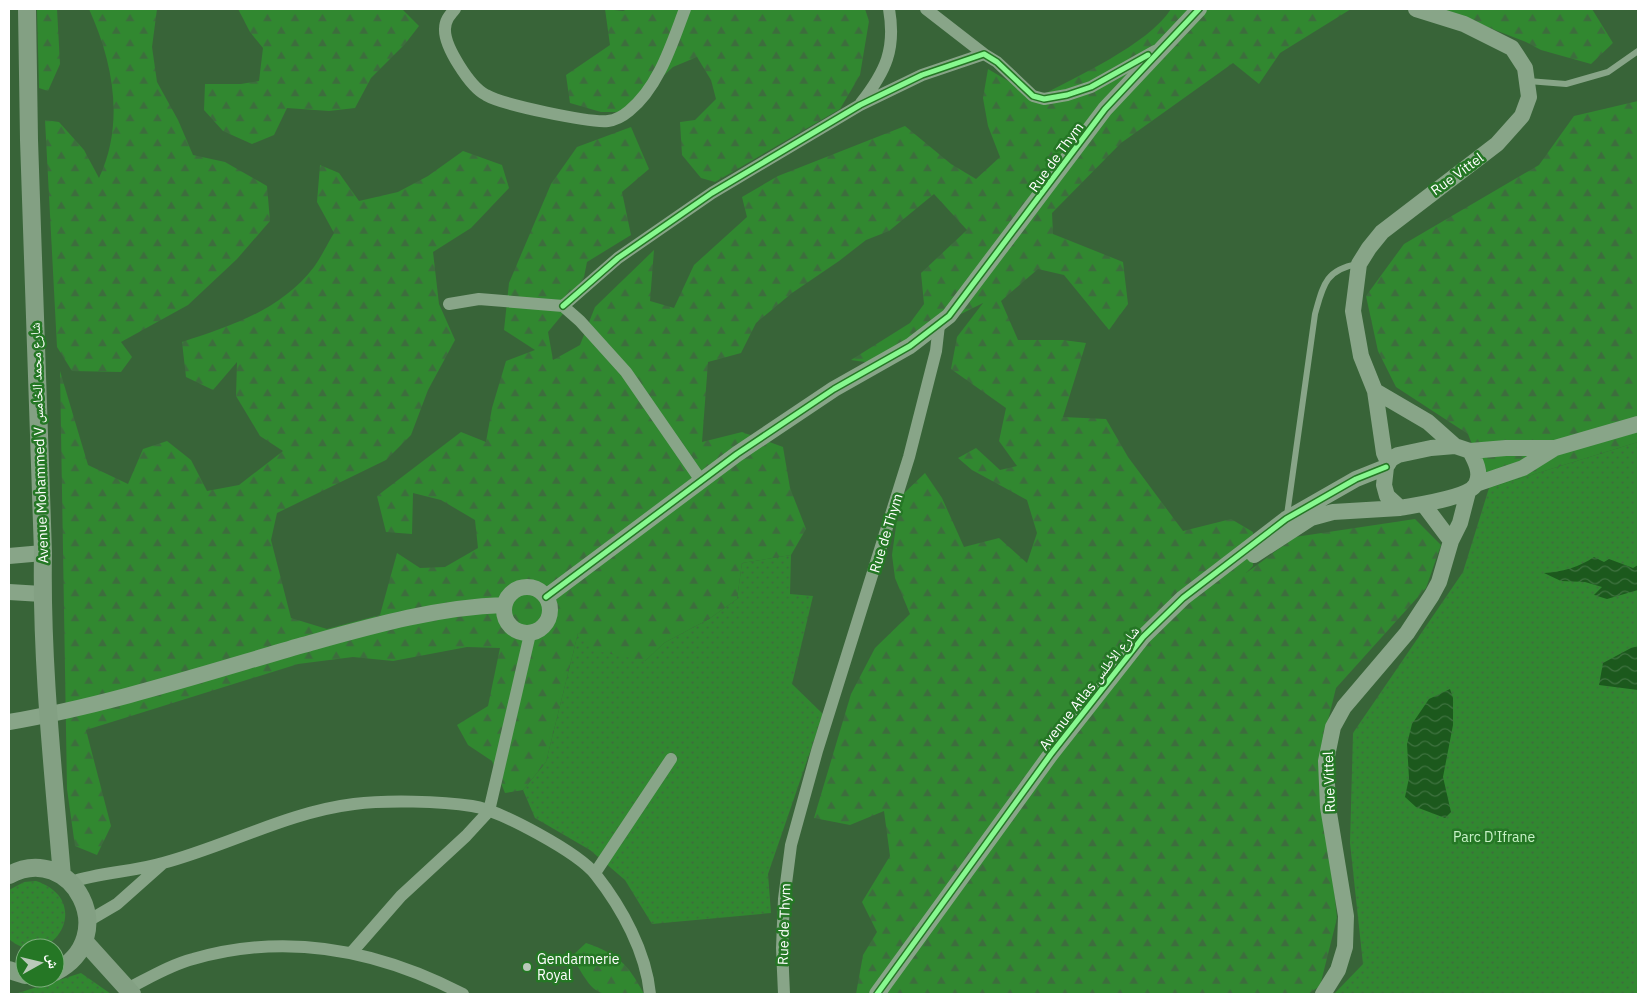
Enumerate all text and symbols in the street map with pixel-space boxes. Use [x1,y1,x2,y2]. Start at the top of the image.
street label: Rue de Thym [1025,119,1087,195]
street label: Rue Vittel [1427,149,1487,199]
street label: Avenue Mohammed V شارع محمد الخامس [26,322,53,564]
street label: Rue de Thym [865,491,907,575]
street label: Avenue Atlas شارع الأطلس [1035,622,1144,754]
street label: Rue Vittel [1319,751,1339,813]
park label: Parc D'Ifrane [1453,828,1535,846]
street label: Rue de Thym [774,883,794,965]
north arrow [15,938,65,988]
place label: Gendarmerie Royal [537,950,620,984]
text: ش [43,953,63,970]
marker: Gendarmerie Royal [521,961,533,973]

